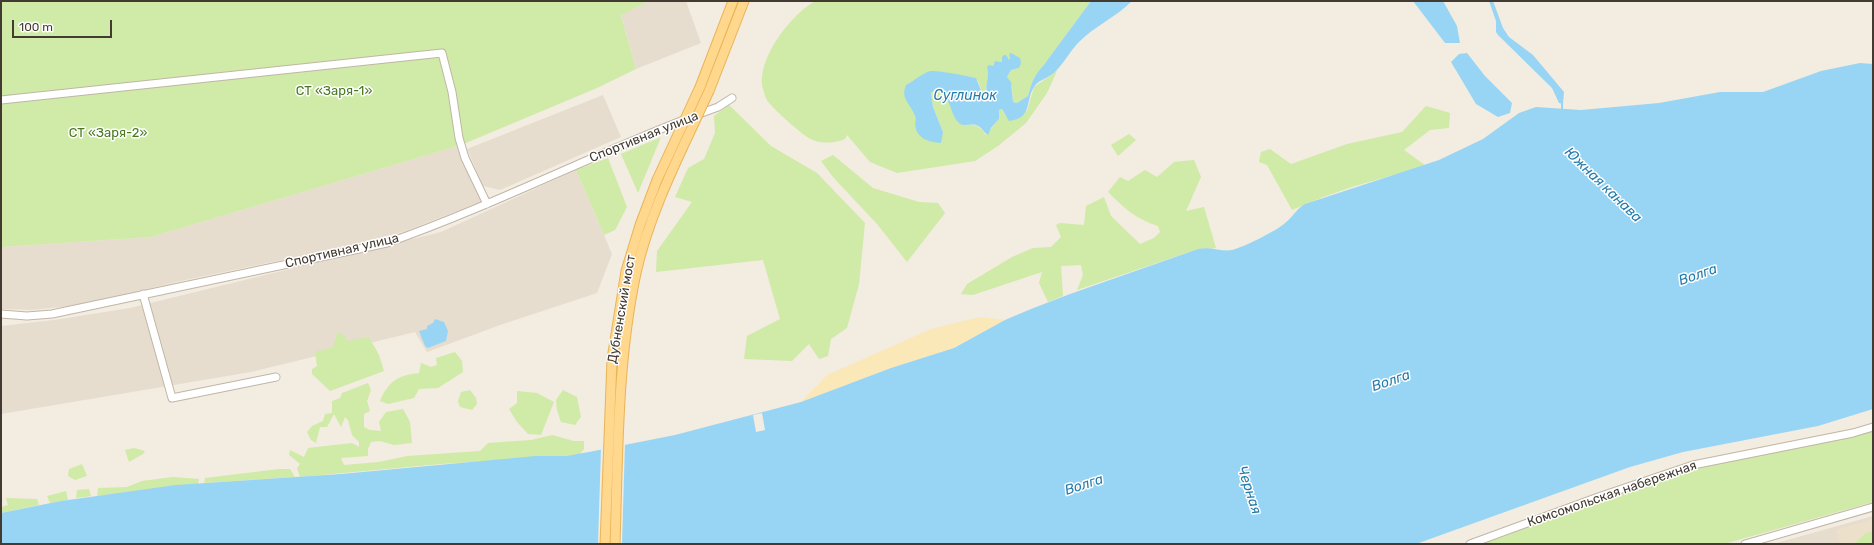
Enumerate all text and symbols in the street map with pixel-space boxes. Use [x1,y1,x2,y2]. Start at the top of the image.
scale bar [14,12,114,38]
text: 100 m [19,20,53,34]
park label: СТ «Заря-1» [296,83,372,99]
water label: Суглинок [933,88,997,104]
street label: Спортивная улица [587,108,701,166]
park label: СТ «Заря-2» [69,125,147,141]
water label: Южная канава [1561,144,1645,226]
street label: Спортивная улица [284,230,400,272]
street label: Дубненский мост [605,253,639,365]
water label: Волга [1677,261,1719,289]
water label: Волга [1370,367,1412,395]
street label: Комсомольская набережная [1525,458,1699,530]
water label: Черная [1233,464,1265,516]
water label: Волга [1063,471,1105,499]

